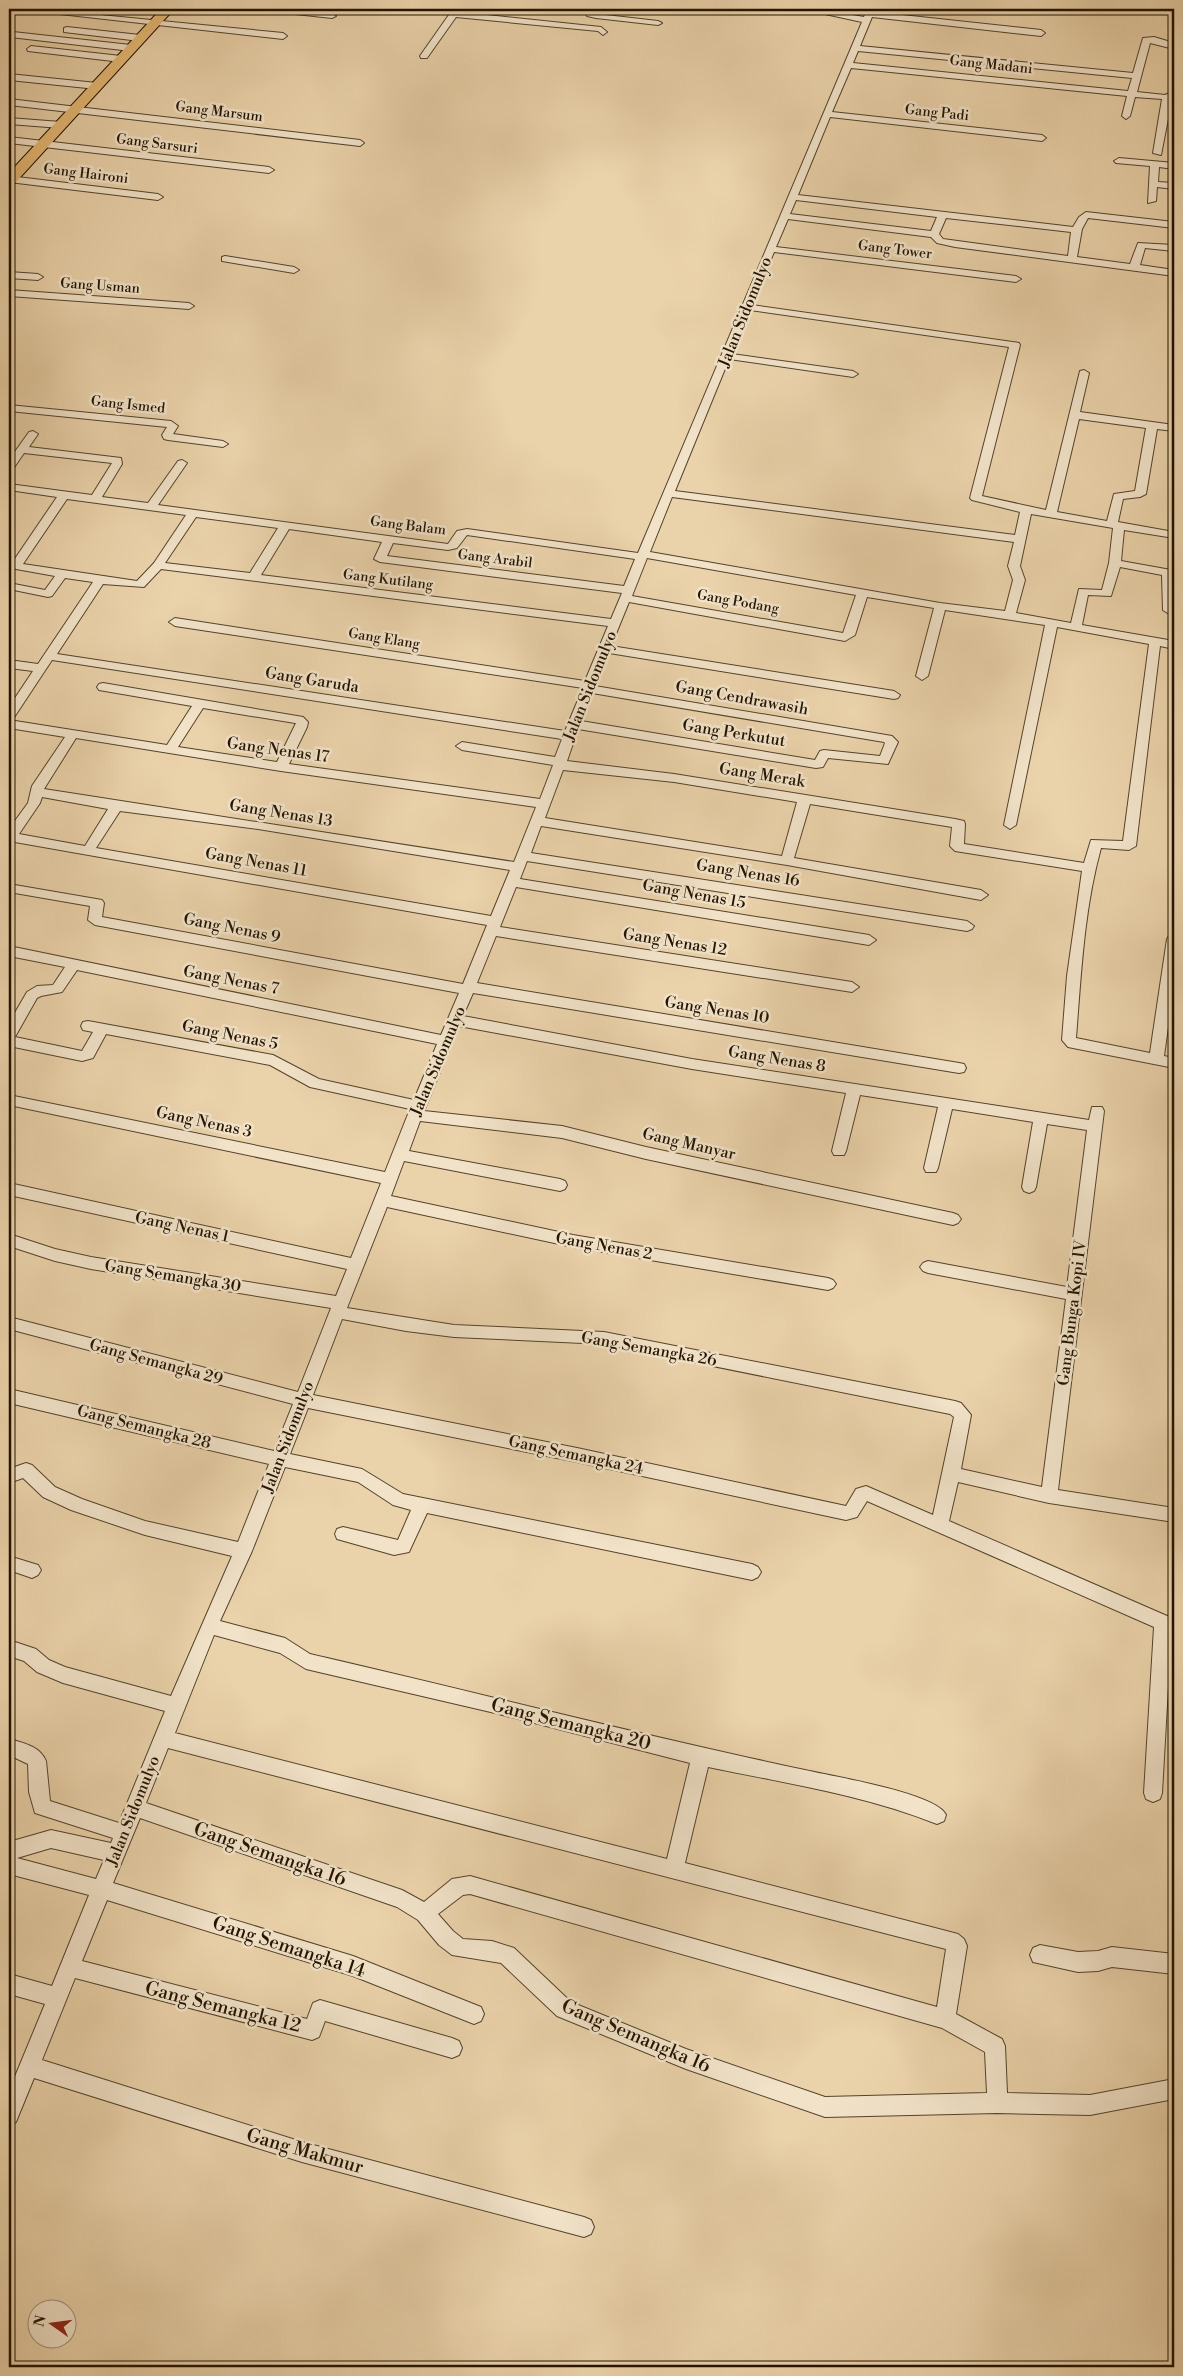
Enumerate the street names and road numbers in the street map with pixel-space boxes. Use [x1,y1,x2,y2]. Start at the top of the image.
street label: Gang Madani [949,52,1034,78]
street label: Gang Marsum [174,98,264,126]
street label: Gang Padi [904,101,970,125]
street label: Gang Sarsuri [115,130,199,158]
street label: Gang Haironi [42,160,130,188]
street label: Gang Tower [857,237,933,263]
street label: Jalan Sidomulyo [713,254,776,371]
street label: Gang Usman [60,274,141,298]
street label: Gang Ismed [90,392,166,418]
street label: Gang Balam [369,512,447,540]
street label: Gang Arabil [457,545,533,573]
street label: Gang Kutilang [342,566,435,595]
street label: Gang Podang [696,586,781,618]
street label: Gang Elang [347,624,422,654]
street label: Jalan Sidomulyo [558,628,621,745]
street label: Gang Garuda [264,663,361,697]
street label: Gang Cendrawasih [674,676,810,720]
street label: Gang Perkutut [681,715,787,751]
street label: Gang Nenas 17 [226,733,330,767]
street label: Gang Merak [718,758,808,792]
street label: Gang Nenas 13 [228,795,334,831]
street label: Gang Nenas 11 [204,843,309,881]
street label: Gang Nenas 16 [695,855,802,891]
street label: Gang Nenas 15 [641,875,747,913]
street label: Gang Nenas 9 [182,909,283,947]
street label: Gang Nenas 12 [622,924,728,960]
street label: Gang Nenas 7 [182,961,280,999]
street label: Gang Nenas 10 [663,992,771,1028]
street label: Jalan Sidomulyo [405,1003,470,1120]
street label: Gang Nenas 5 [180,1016,280,1054]
street label: Gang Nenas 8 [727,1041,827,1077]
street label: Gang Nenas 3 [154,1102,254,1142]
street label: Gang Manyar [640,1124,738,1164]
street label: Gang Nenas 1 [133,1207,231,1247]
street label: Gang Nenas 2 [554,1228,654,1264]
street label: Gang Bunga Kopi IV [1053,1239,1091,1387]
street label: Gang Semangka 30 [103,1255,243,1297]
street label: Gang Semangka 26 [580,1327,719,1371]
street label: Gang Semangka 29 [87,1335,225,1390]
street label: Jalan Sidomulyo [257,1379,318,1496]
street label: Gang Semangka 28 [75,1401,213,1453]
street label: Gang Semangka 24 [507,1431,646,1479]
street label: Gang Semangka 20 [488,1693,654,1755]
street label: Jalan Sidomulyo [101,1753,164,1870]
street label: Gang Semangka 16 [191,1817,349,1891]
street label: Gang Semangka 14 [209,1911,369,1983]
street label: Gang Semangka 12 [142,1976,304,2038]
street label: Gang Semangka 16 [558,1994,714,2078]
street label: Gang Makmur [244,2123,366,2179]

